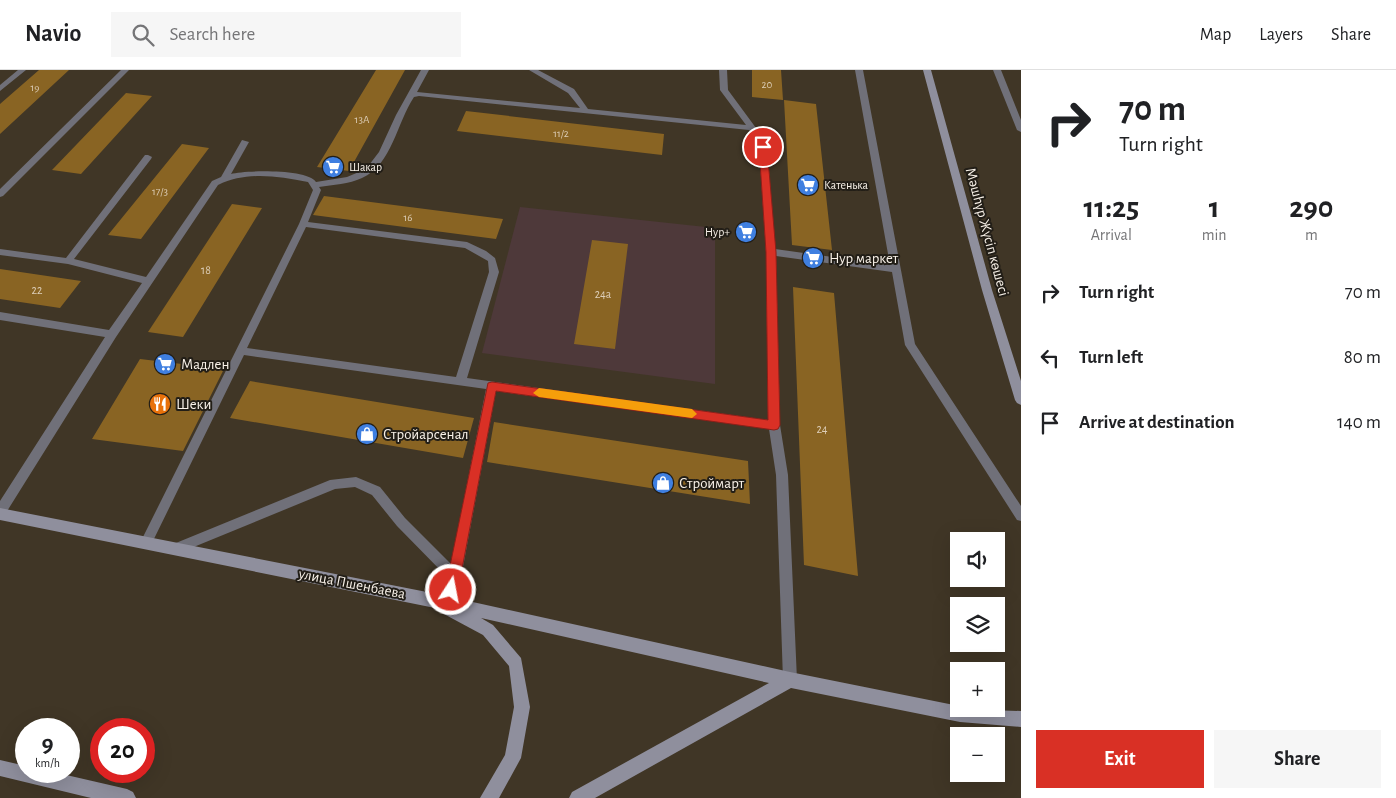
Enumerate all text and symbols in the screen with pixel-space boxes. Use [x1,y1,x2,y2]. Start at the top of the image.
search box [111,12,461,57]
icon: search [129,21,157,49]
text: Navio [25,22,81,46]
text: Search here [169,25,255,44]
text: Map [1200,26,1231,44]
text: Layers [1259,26,1303,44]
text: Share [1331,26,1371,44]
house number: 20 [762,79,773,90]
house number: 19 [31,82,39,93]
icon: right [1036,90,1101,155]
text: 70 m [1119,92,1186,127]
house number: 13А [355,114,370,125]
pin [742,126,784,168]
house number: 11/2 [553,128,569,139]
icon: arrive [749,133,777,161]
text: Turn right [1119,133,1203,155]
supermarket icon: Шакар [321,155,345,179]
place label: Шакар [349,161,382,173]
street label: Мәшһүр Жүсіп көшесі [963,166,1011,298]
supermarket icon: Катенька [796,173,820,197]
place label: Катенька [824,179,868,191]
house number: 17/3 [152,186,168,197]
text: 11:25 [1084,193,1139,223]
text: 1 [1209,193,1220,223]
text: 290 [1289,193,1333,223]
house number: 16 [404,212,412,223]
supermarket icon: Нур+ [734,220,758,244]
place label: Нур+ [705,226,730,239]
text: Arrival [1091,227,1132,243]
text: min [1202,227,1227,243]
text: m [1305,227,1318,243]
supermarket icon: Нур маркет [801,246,825,270]
place label: Нур маркет [829,251,899,266]
house number: 18 [201,264,211,276]
icon: right [1036,279,1064,307]
text: Turn right [1079,283,1154,302]
text: 70 m [1345,283,1381,302]
house number: 22 [32,284,43,296]
house number: 24а [595,288,612,300]
icon: left [1036,344,1064,372]
text: Turn left [1079,348,1143,367]
text: 80 m [1344,348,1381,367]
supermarket icon: Мадлен [153,352,177,376]
place label: Мадлен [181,357,230,372]
restaurant icon: Шеки [148,392,172,416]
place label: Шеки [176,397,211,412]
icon: arrive [1036,409,1064,437]
text: Arrive at destination [1079,413,1235,432]
text: 140 m [1337,413,1381,432]
shop icon: Стройарсенал [355,422,379,446]
house number: 24 [816,423,828,435]
place label: Стройарсенал [383,427,469,442]
shop icon: Строймарт [651,471,675,495]
place label: Строймарт [679,476,745,491]
map controls [950,532,1005,782]
button: sound [950,532,1005,587]
position arrow [424,563,476,615]
street label: улица Пшенбаева [296,566,407,602]
button: layers [950,597,1005,652]
button: + [950,662,1005,717]
speed limit sign: 20 [90,718,155,783]
button: − [950,727,1005,782]
button: Exit [1036,730,1204,788]
button: Share [1214,730,1381,788]
text: 9 [41,732,54,757]
text: km/h [35,757,60,769]

